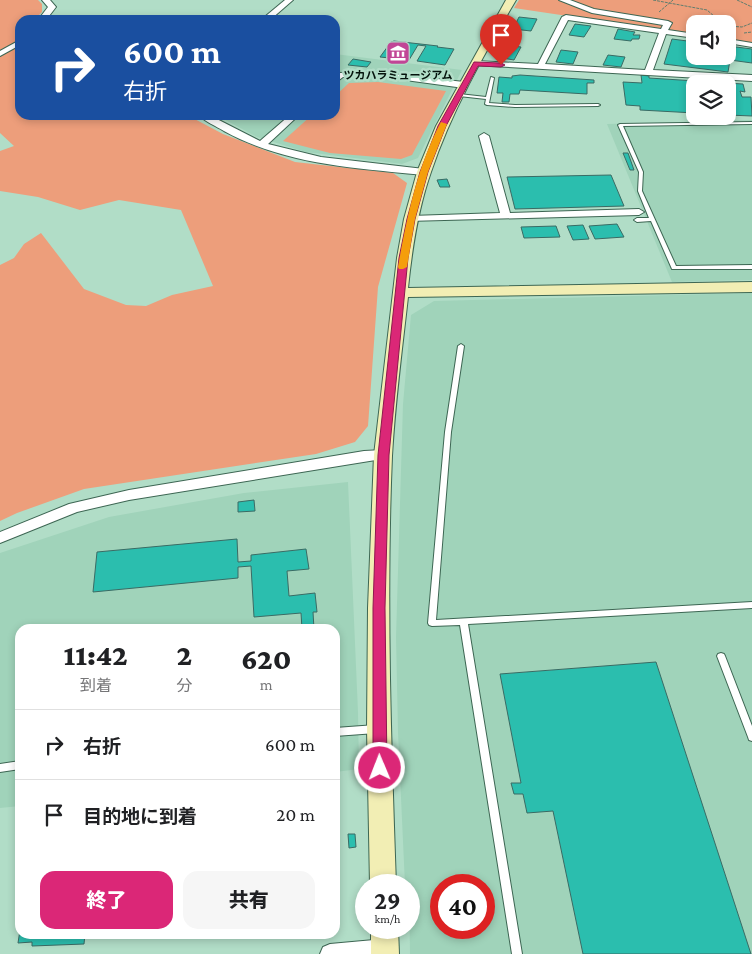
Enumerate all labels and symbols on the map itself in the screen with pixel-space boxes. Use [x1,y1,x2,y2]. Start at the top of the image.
pin [480,14,522,65]
museum icon: ツカハラミュージアム [385,40,411,66]
place label: ツカハラミュージアム [343,69,453,81]
position arrow [353,741,405,793]
speed limit sign: 40 [430,874,495,939]

